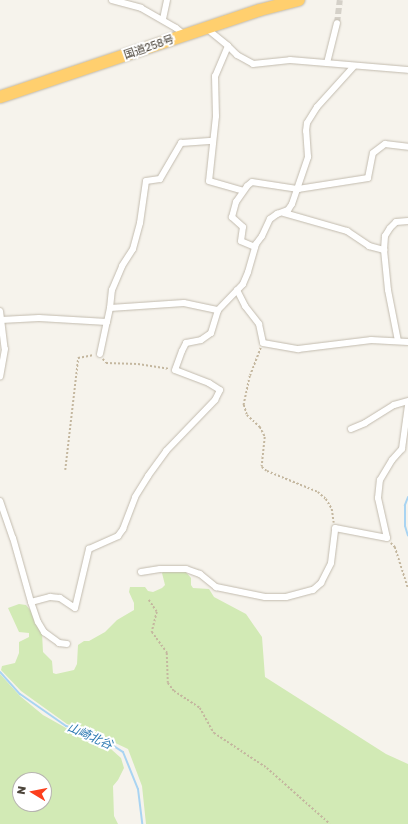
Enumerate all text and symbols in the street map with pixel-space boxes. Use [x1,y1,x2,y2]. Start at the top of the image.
street label: 国道258号 [122,32,176,62]
water label: 山崎北谷 [65,720,115,752]
north arrow [12,772,52,812]
text: N [14,785,28,795]

